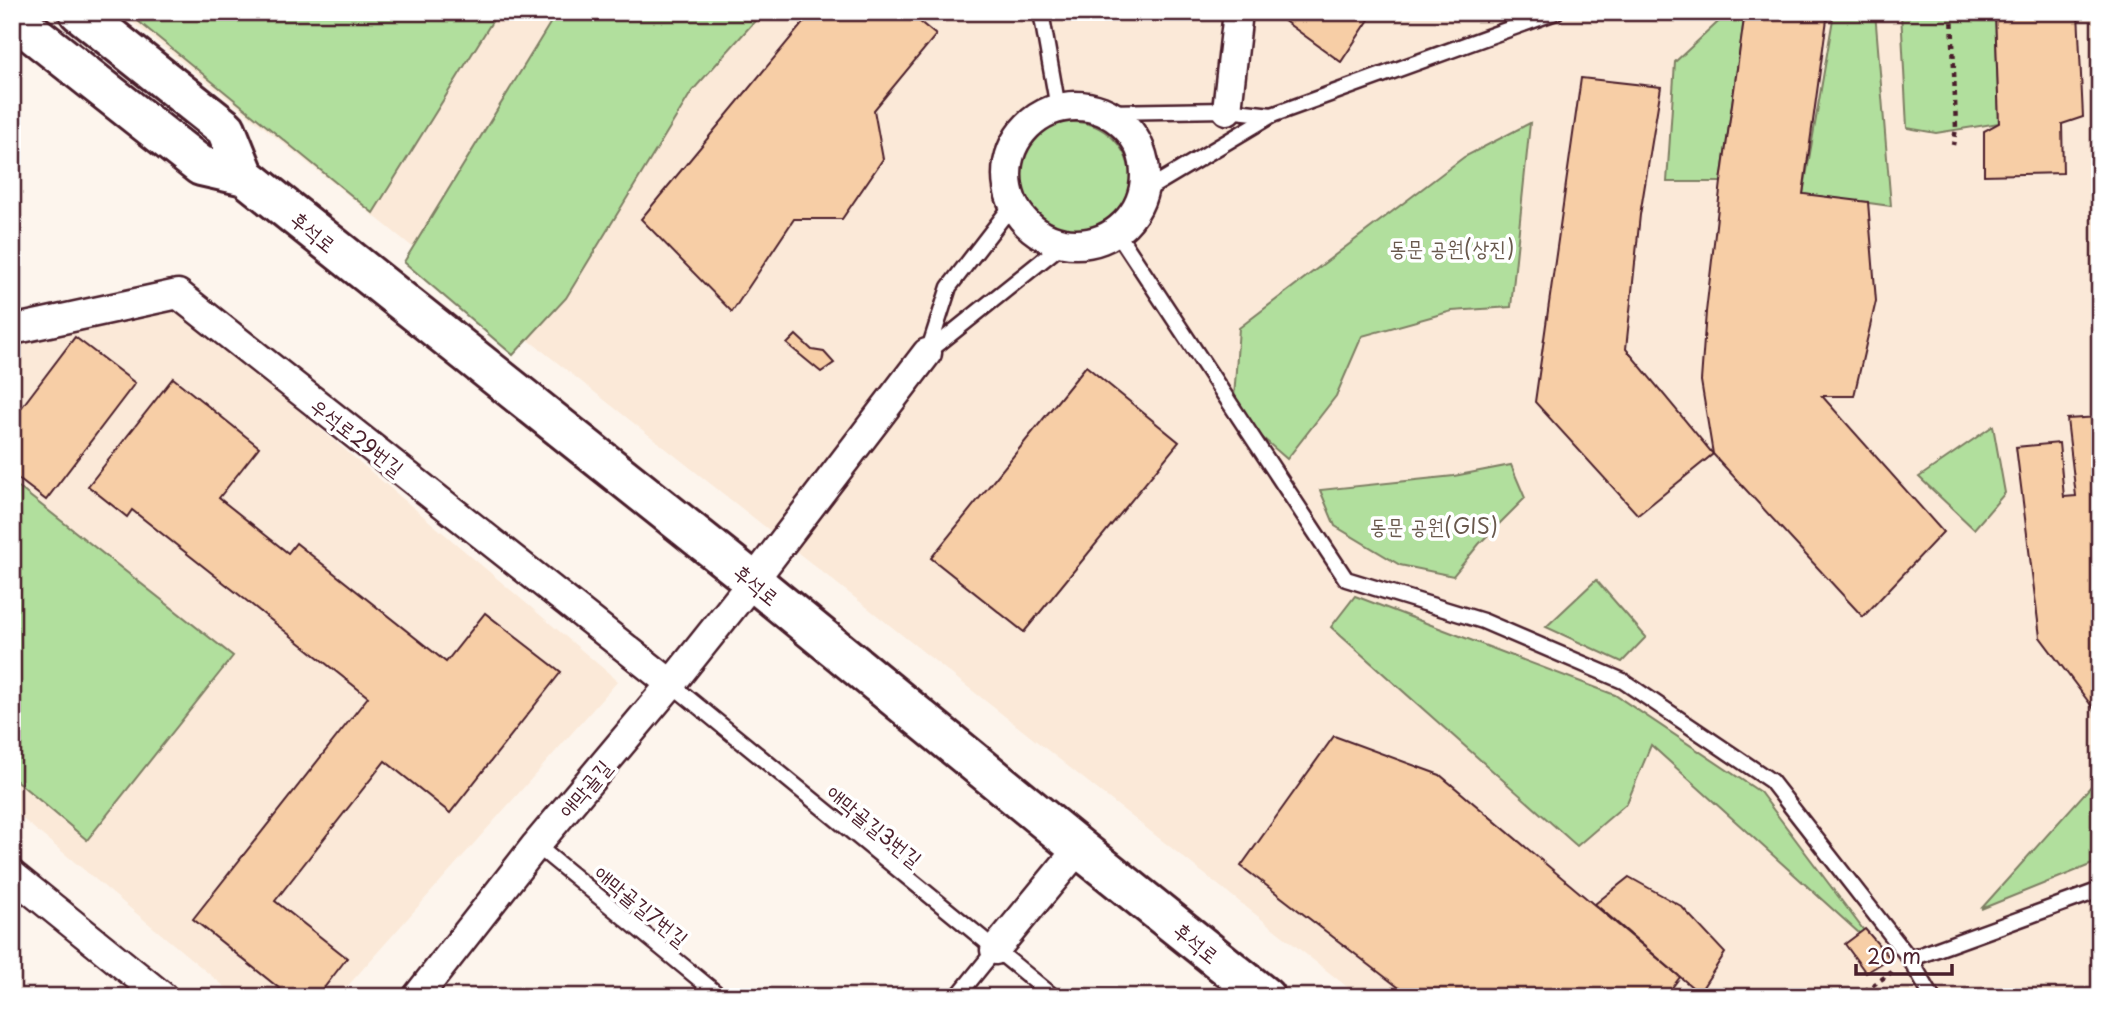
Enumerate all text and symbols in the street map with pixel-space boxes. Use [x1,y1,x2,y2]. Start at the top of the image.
street label: 후석로 [284,203,344,259]
park label: 동문 공원(상진) [1390,231,1514,263]
street label: 우석로29번길 [304,389,412,483]
park label: 동문 공원(GIS) [1370,509,1498,541]
street label: 후석로 [727,556,787,612]
street label: 애막골길 [550,752,618,824]
street label: 애막골길3번길 [820,776,930,874]
street label: 애막골길7번길 [588,857,696,953]
street label: 후석로 [1167,914,1227,970]
scale bar [1856,932,1953,976]
text: 20 m [1867,939,1921,971]

